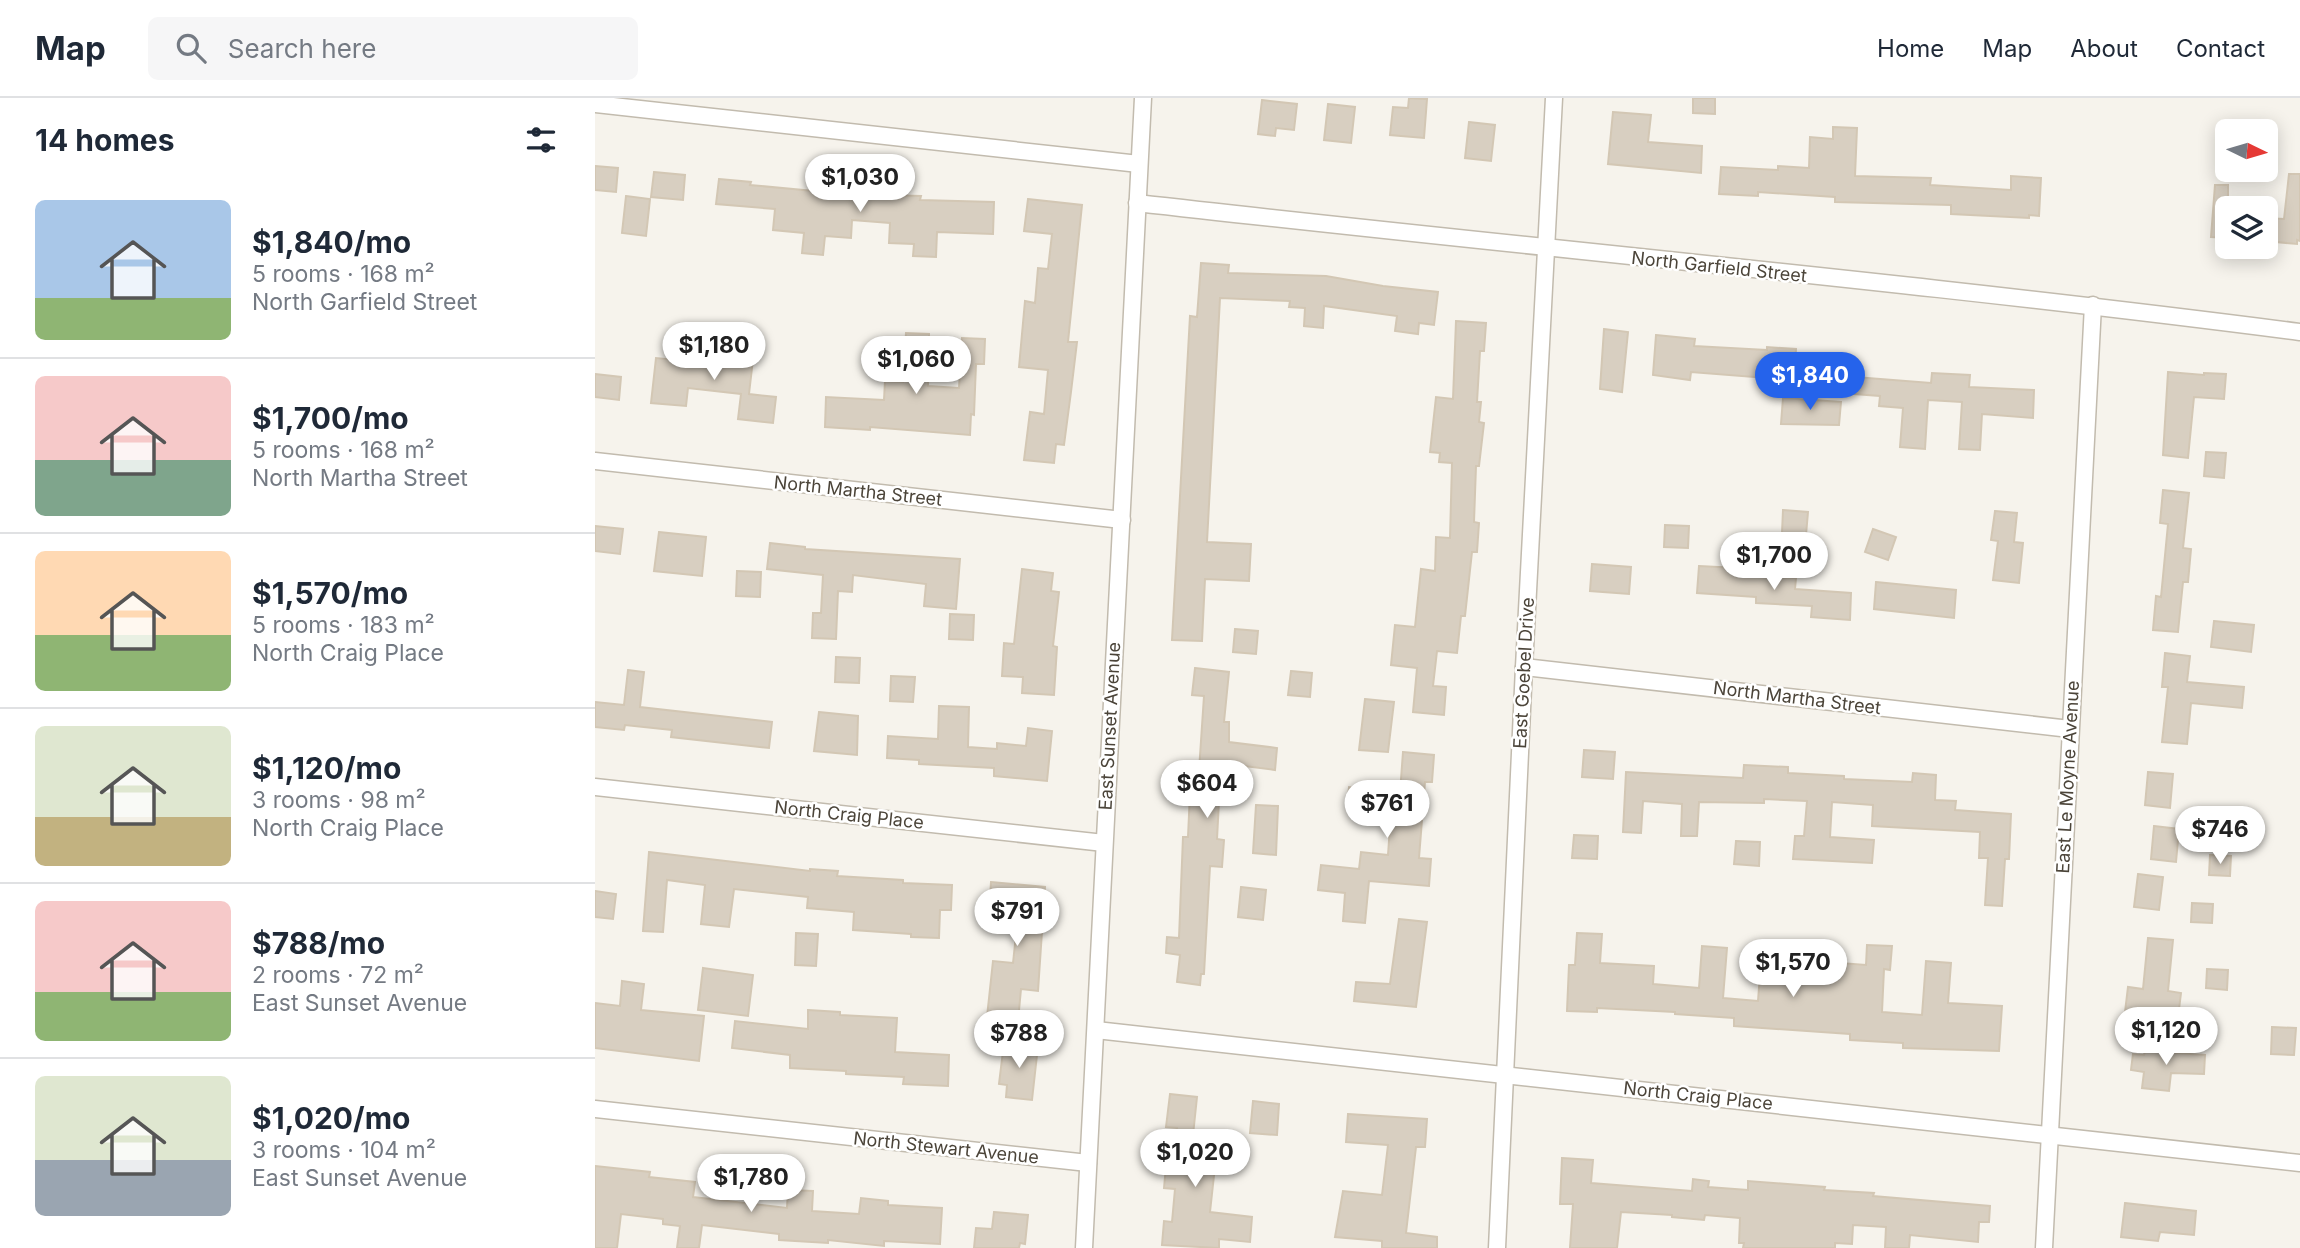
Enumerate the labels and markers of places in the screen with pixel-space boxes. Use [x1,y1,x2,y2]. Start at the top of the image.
pin: $1,030 [803,155,917,214]
pin: $1,180 [657,322,771,382]
pin: $1,060 [859,336,973,396]
pin: $1,840 [1753,352,1867,412]
pin: $1,700 [1717,532,1831,592]
pin: $604 [1166,760,1248,820]
pin: $761 [1346,780,1428,840]
pin: $746 [2179,806,2261,866]
pin: $791 [976,888,1058,948]
pin: $1,570 [1736,940,1850,999]
pin: $1,120 [2109,1007,2223,1067]
pin: $788 [978,1010,1060,1070]
pin: $1,020 [1138,1130,1252,1189]
pin: $1,780 [694,1154,808,1214]

